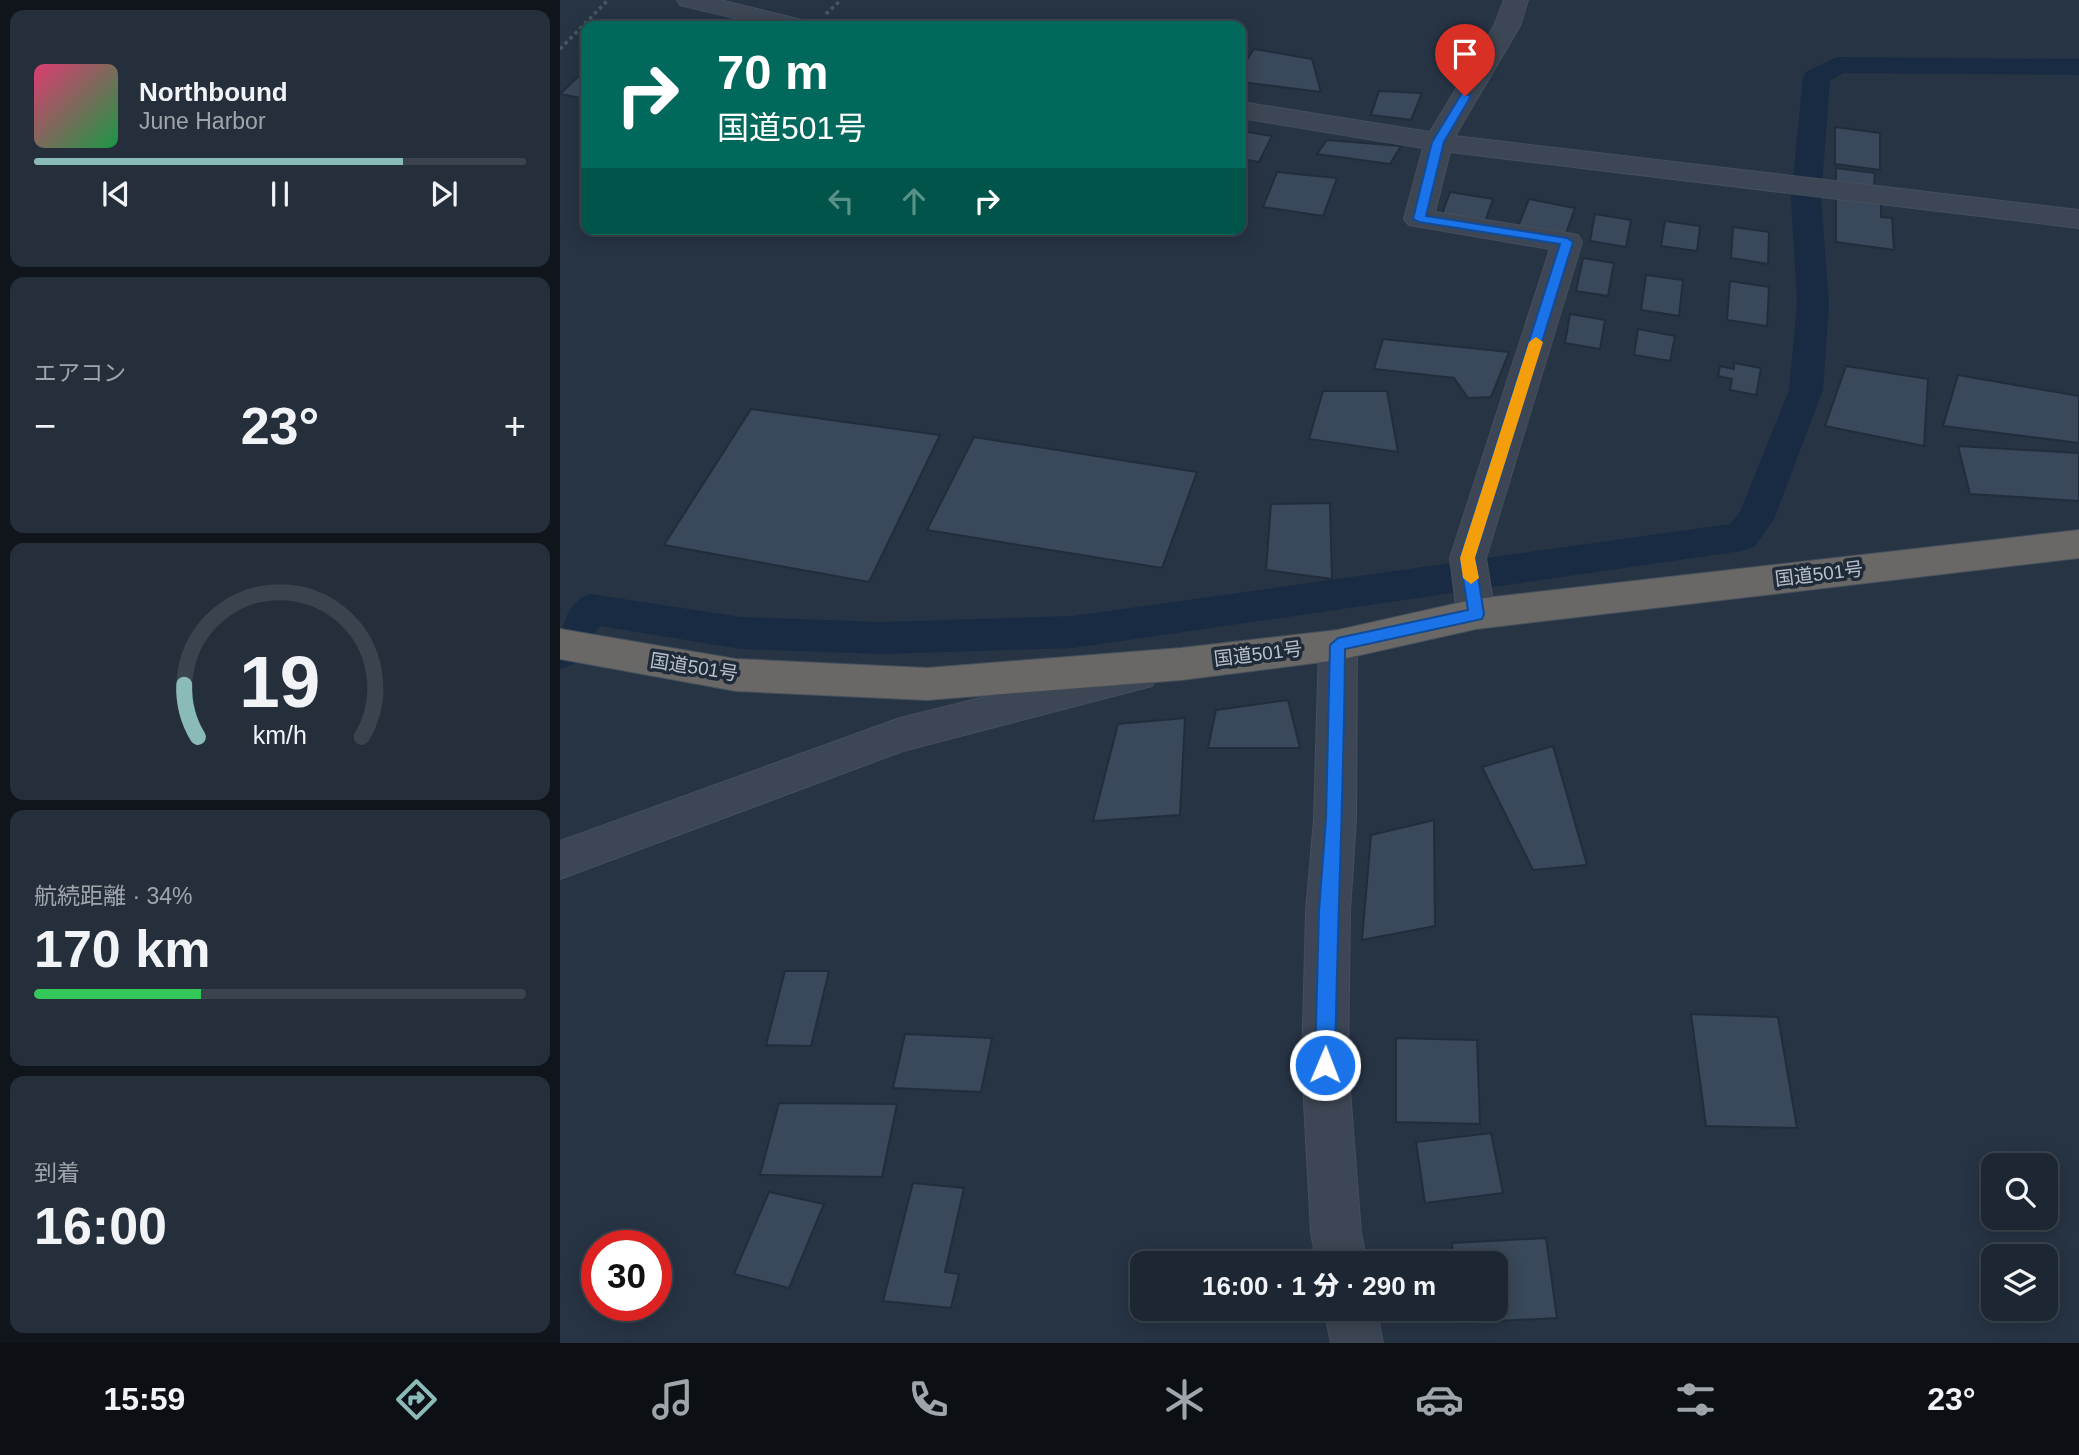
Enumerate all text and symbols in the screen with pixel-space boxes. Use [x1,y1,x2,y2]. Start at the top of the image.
pin [1435,24,1495,96]
icon: arrive [1446,35,1484,73]
text: 70 m [717,45,829,99]
icon: right [602,49,693,140]
text: Northbound [139,77,288,107]
text: June Harbor [139,108,266,134]
text: 国道501号 [717,110,866,146]
icon: previous [97,175,135,213]
icon: pause [261,175,299,213]
icon: next [425,175,463,213]
icon: left [822,182,860,220]
icon: ahead [895,182,933,220]
icon: right [968,182,1006,220]
text: エアコン [34,360,126,386]
text: 23° [241,397,319,455]
text: − [34,405,56,447]
text: + [504,405,526,447]
street label: 国道501号 [1774,558,1864,590]
street label: 国道501号 [1213,638,1303,670]
text: 19 [240,642,320,723]
street label: 国道501号 [649,650,739,684]
text: km/h [253,721,307,749]
text: 航続距離 · 34% [34,883,192,909]
text: 170 km [34,920,210,978]
position arrow [1288,1028,1362,1102]
map controls [1981,1153,2058,1321]
button: search [1981,1153,2058,1230]
text: 到着 [34,1160,80,1186]
text: 16:00 [34,1197,167,1255]
speed limit sign: 30 [581,1230,672,1321]
button: layers [1981,1244,2058,1321]
text: 16:00 · 1 分 · 290 m [1202,1271,1436,1301]
icon: directions [392,1375,441,1424]
icon: music [648,1375,697,1424]
icon: phone [904,1375,953,1424]
icon: climate [1160,1375,1209,1424]
icon: car [1415,1375,1464,1424]
icon: filters [1671,1375,1720,1424]
text: 15:59 [103,1381,185,1417]
text: 23° [1927,1381,1976,1417]

